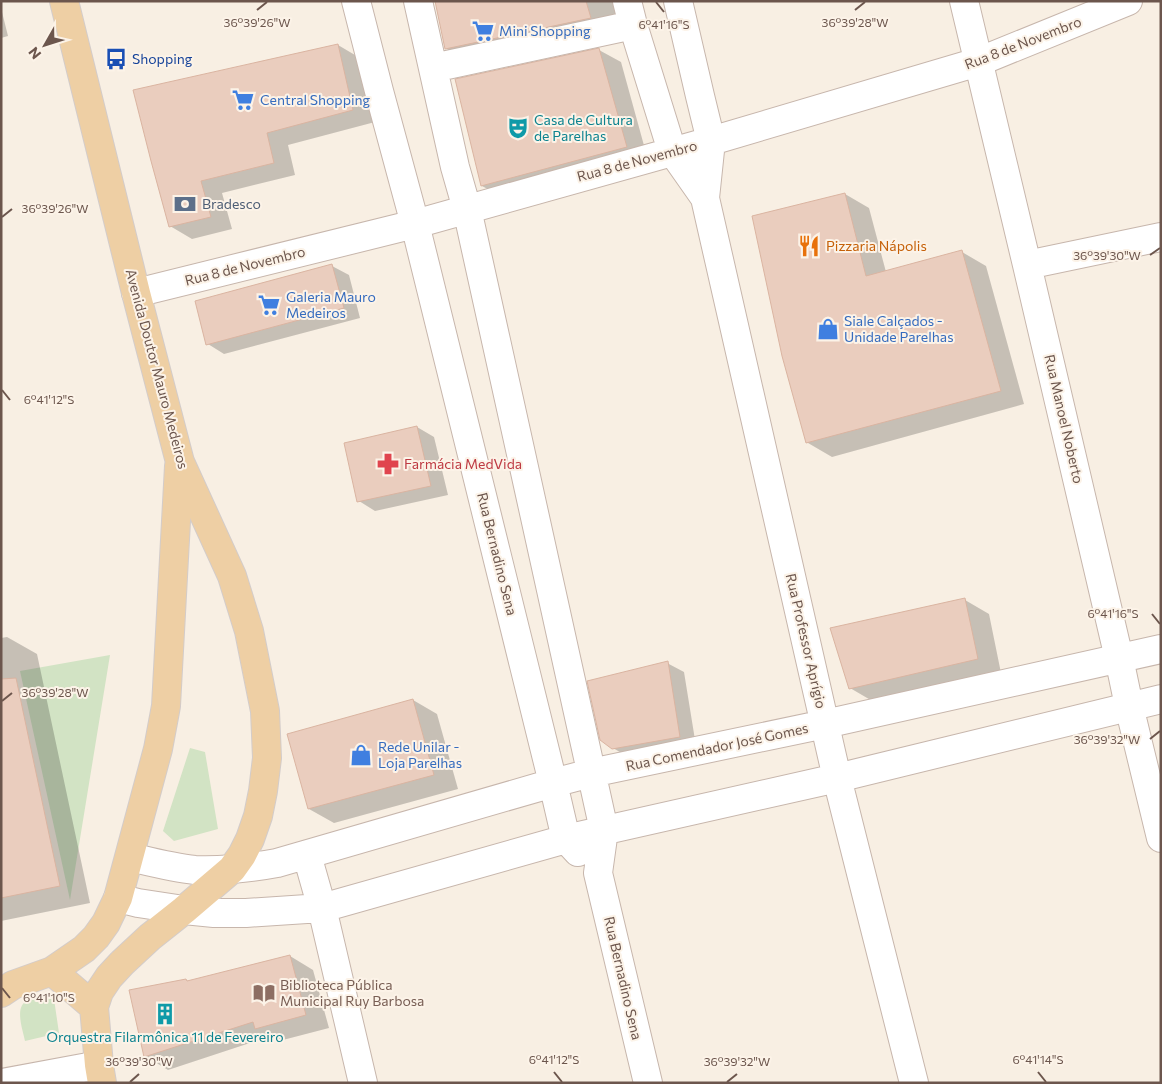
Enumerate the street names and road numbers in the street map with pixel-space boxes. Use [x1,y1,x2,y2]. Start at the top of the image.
street label: Rua 8 de Novembro [962,12,1084,73]
street label: Rua 8 de Novembro [575,136,699,185]
street label: Rua 8 de Novembro [183,242,307,289]
street label: Avenida Doutor Mauro Medeiros [123,267,192,471]
street label: Rua Manoel Noberto [1041,353,1088,485]
street label: Rua Bernadino Sena [474,491,521,617]
street label: Rua Professor Aprígio [783,572,830,710]
street label: Rua Comendador José Gomes [624,719,810,774]
street label: Rua Bernadino Sena [601,914,646,1041]

